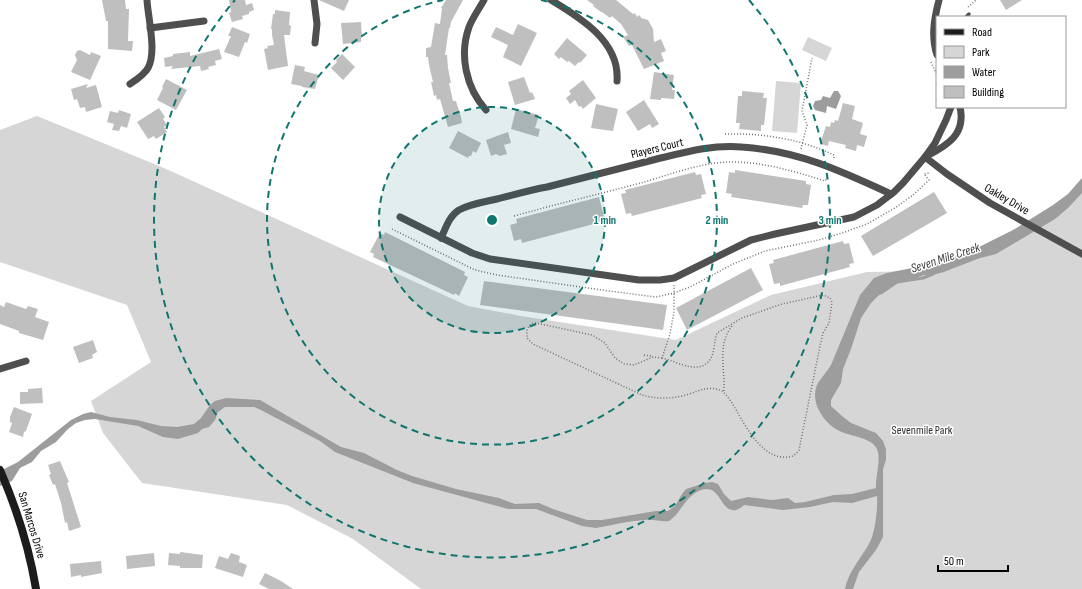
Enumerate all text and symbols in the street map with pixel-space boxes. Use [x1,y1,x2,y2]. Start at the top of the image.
legend [936,16,1066,108]
text: Road [972,25,992,40]
text: Park [972,45,990,60]
text: Water [972,65,996,80]
text: Building [972,85,1004,100]
street label: Players Court [629,135,685,162]
street label: Oakley Drive [982,181,1032,218]
centre of rings [485,213,499,227]
text: 1 min [594,213,616,228]
text: 2 min [706,213,728,228]
text: 3 min [819,213,841,228]
water label: Seven Mile Creek [909,239,983,277]
park label: Sevenmile Park [892,423,953,438]
street label: San Marcos Drive [14,490,49,560]
scale bar [938,547,1008,573]
text: 50 m [944,554,964,569]

